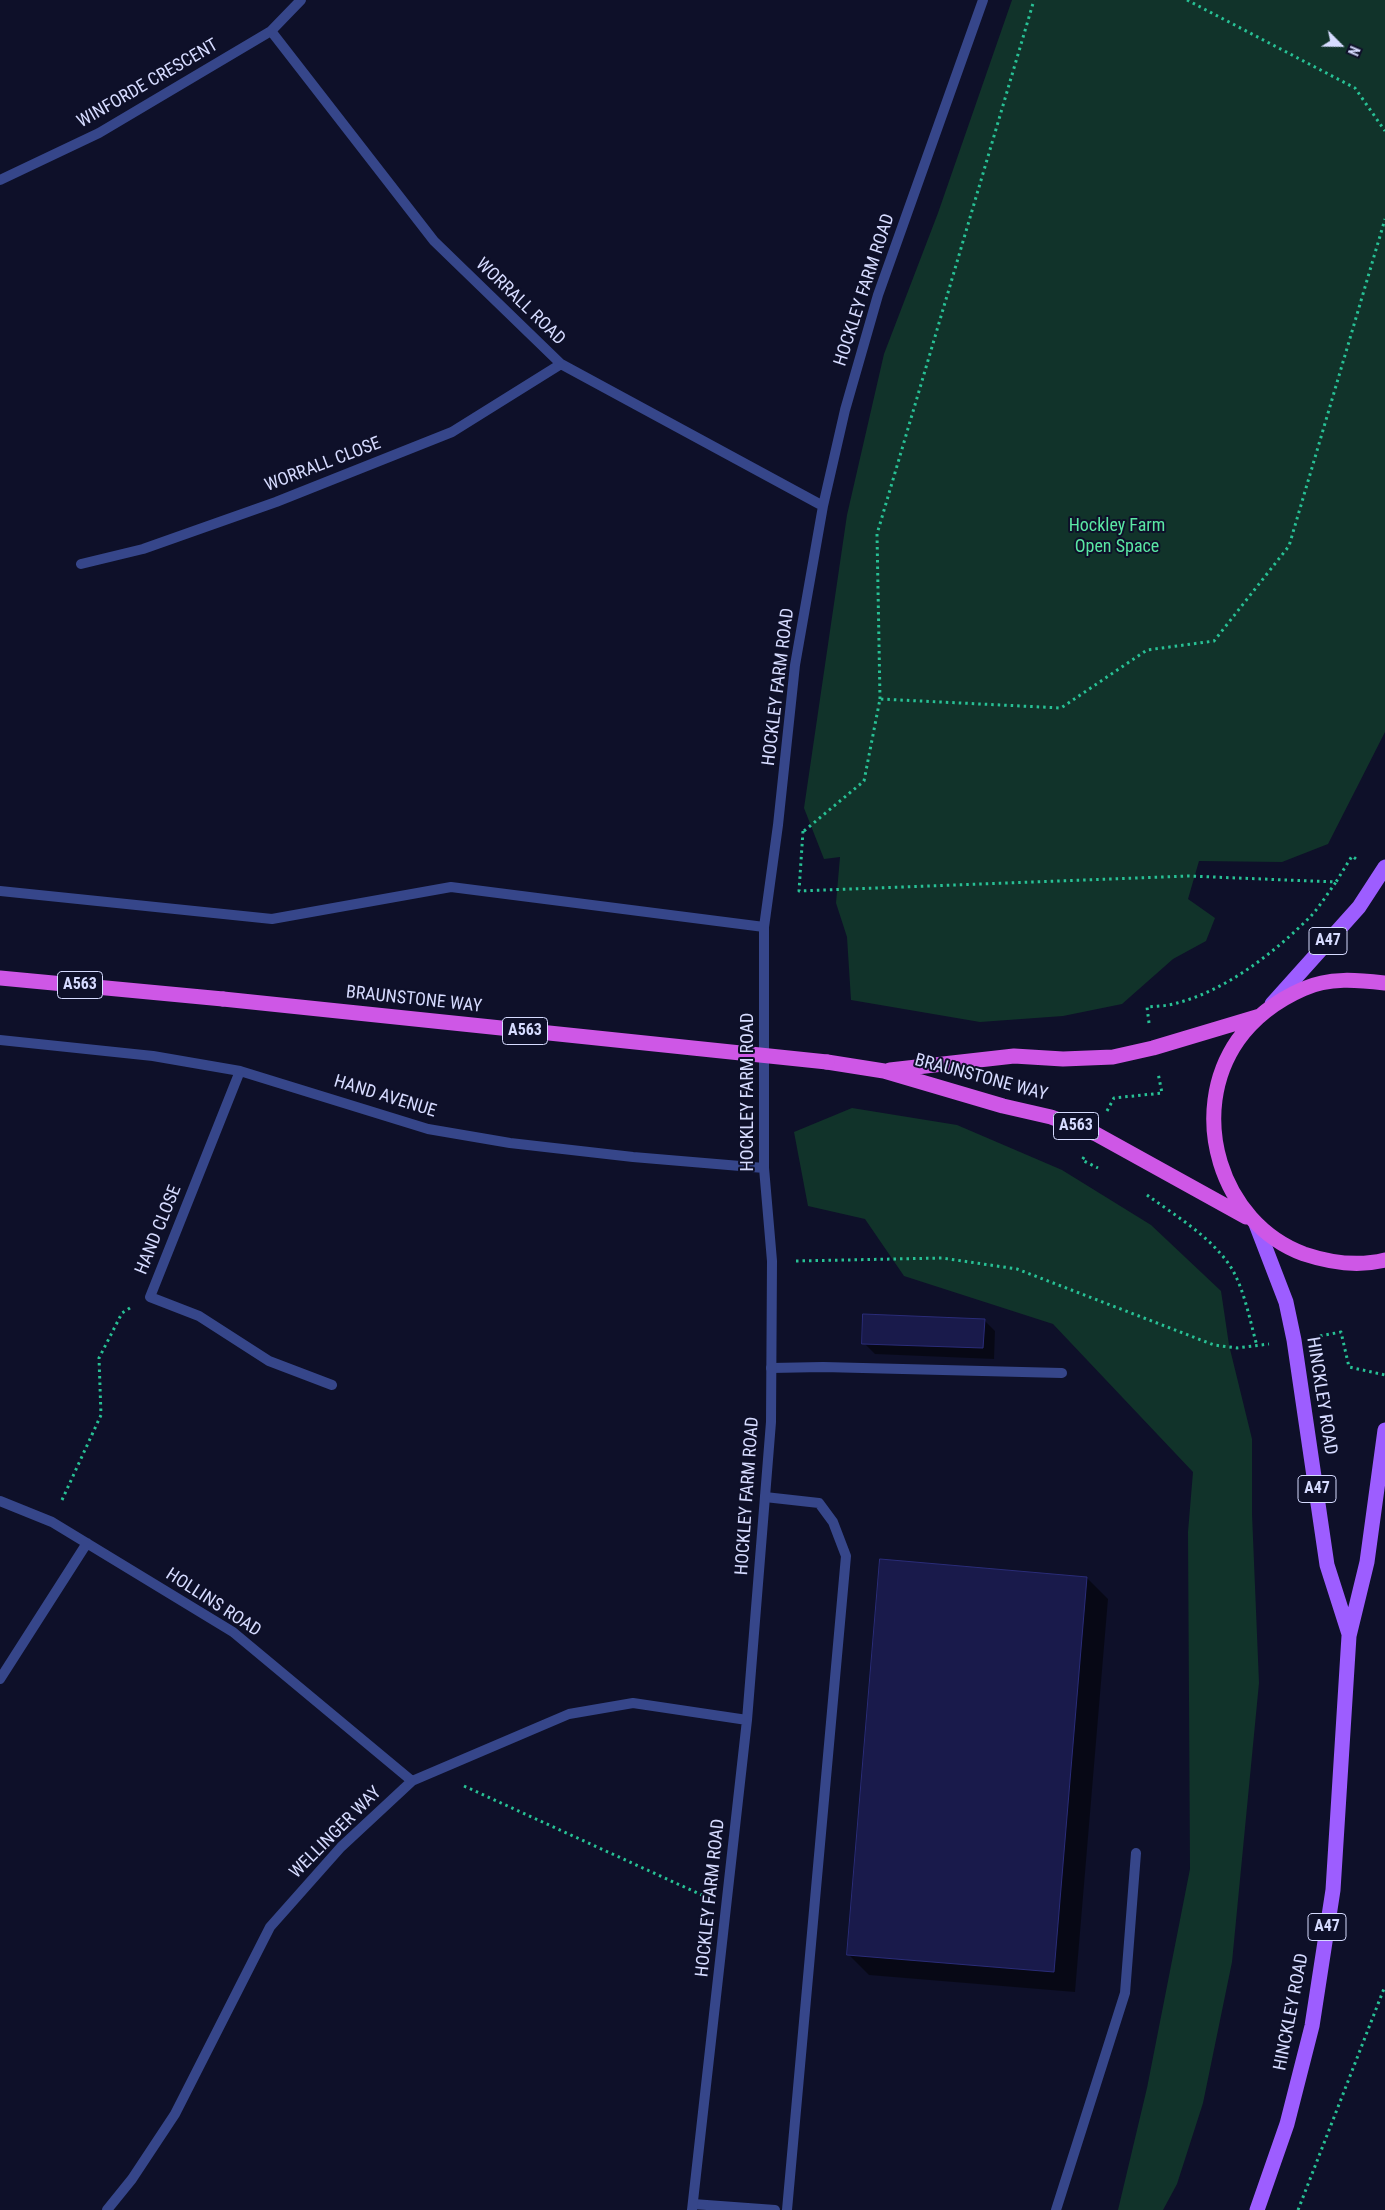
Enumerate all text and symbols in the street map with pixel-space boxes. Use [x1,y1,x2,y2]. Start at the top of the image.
north arrow [1315,20,1365,70]
street label: WINFORDE CRESCENT [74,35,222,133]
text: N [1345,44,1363,58]
street label: HOCKLEY FARM ROAD [830,211,900,369]
street label: WORRALL ROAD [471,254,569,350]
street label: WORRALL CLOSE [262,433,384,497]
park label: Hockley Farm Open Space [1069,515,1165,558]
street label: HOCKLEY FARM ROAD [759,607,799,767]
road number: A47 [1309,928,1347,954]
road number: A563 [58,972,102,998]
street label: BRAUNSTONE WAY [345,982,483,1018]
street label: HOCKLEY FARM ROAD [737,1013,759,1171]
road number: A563 [502,1018,548,1044]
street label: BRAUNSTONE WAY [912,1050,1050,1106]
street label: HAND AVENUE [331,1071,439,1123]
road number: A563 [1054,1112,1098,1140]
street label: HAND CLOSE [131,1182,187,1278]
street label: HINCKLEY ROAD [1301,1336,1341,1456]
street label: HOCKLEY FARM ROAD [732,1416,764,1576]
road number: A47 [1298,1476,1336,1502]
street label: HOLLINS ROAD [161,1564,265,1642]
street label: WELLINGER WAY [286,1783,386,1883]
street label: HOCKLEY FARM ROAD [692,1818,730,1978]
road number: A47 [1308,1914,1346,1940]
street label: HINCKLEY ROAD [1270,1952,1314,2072]

